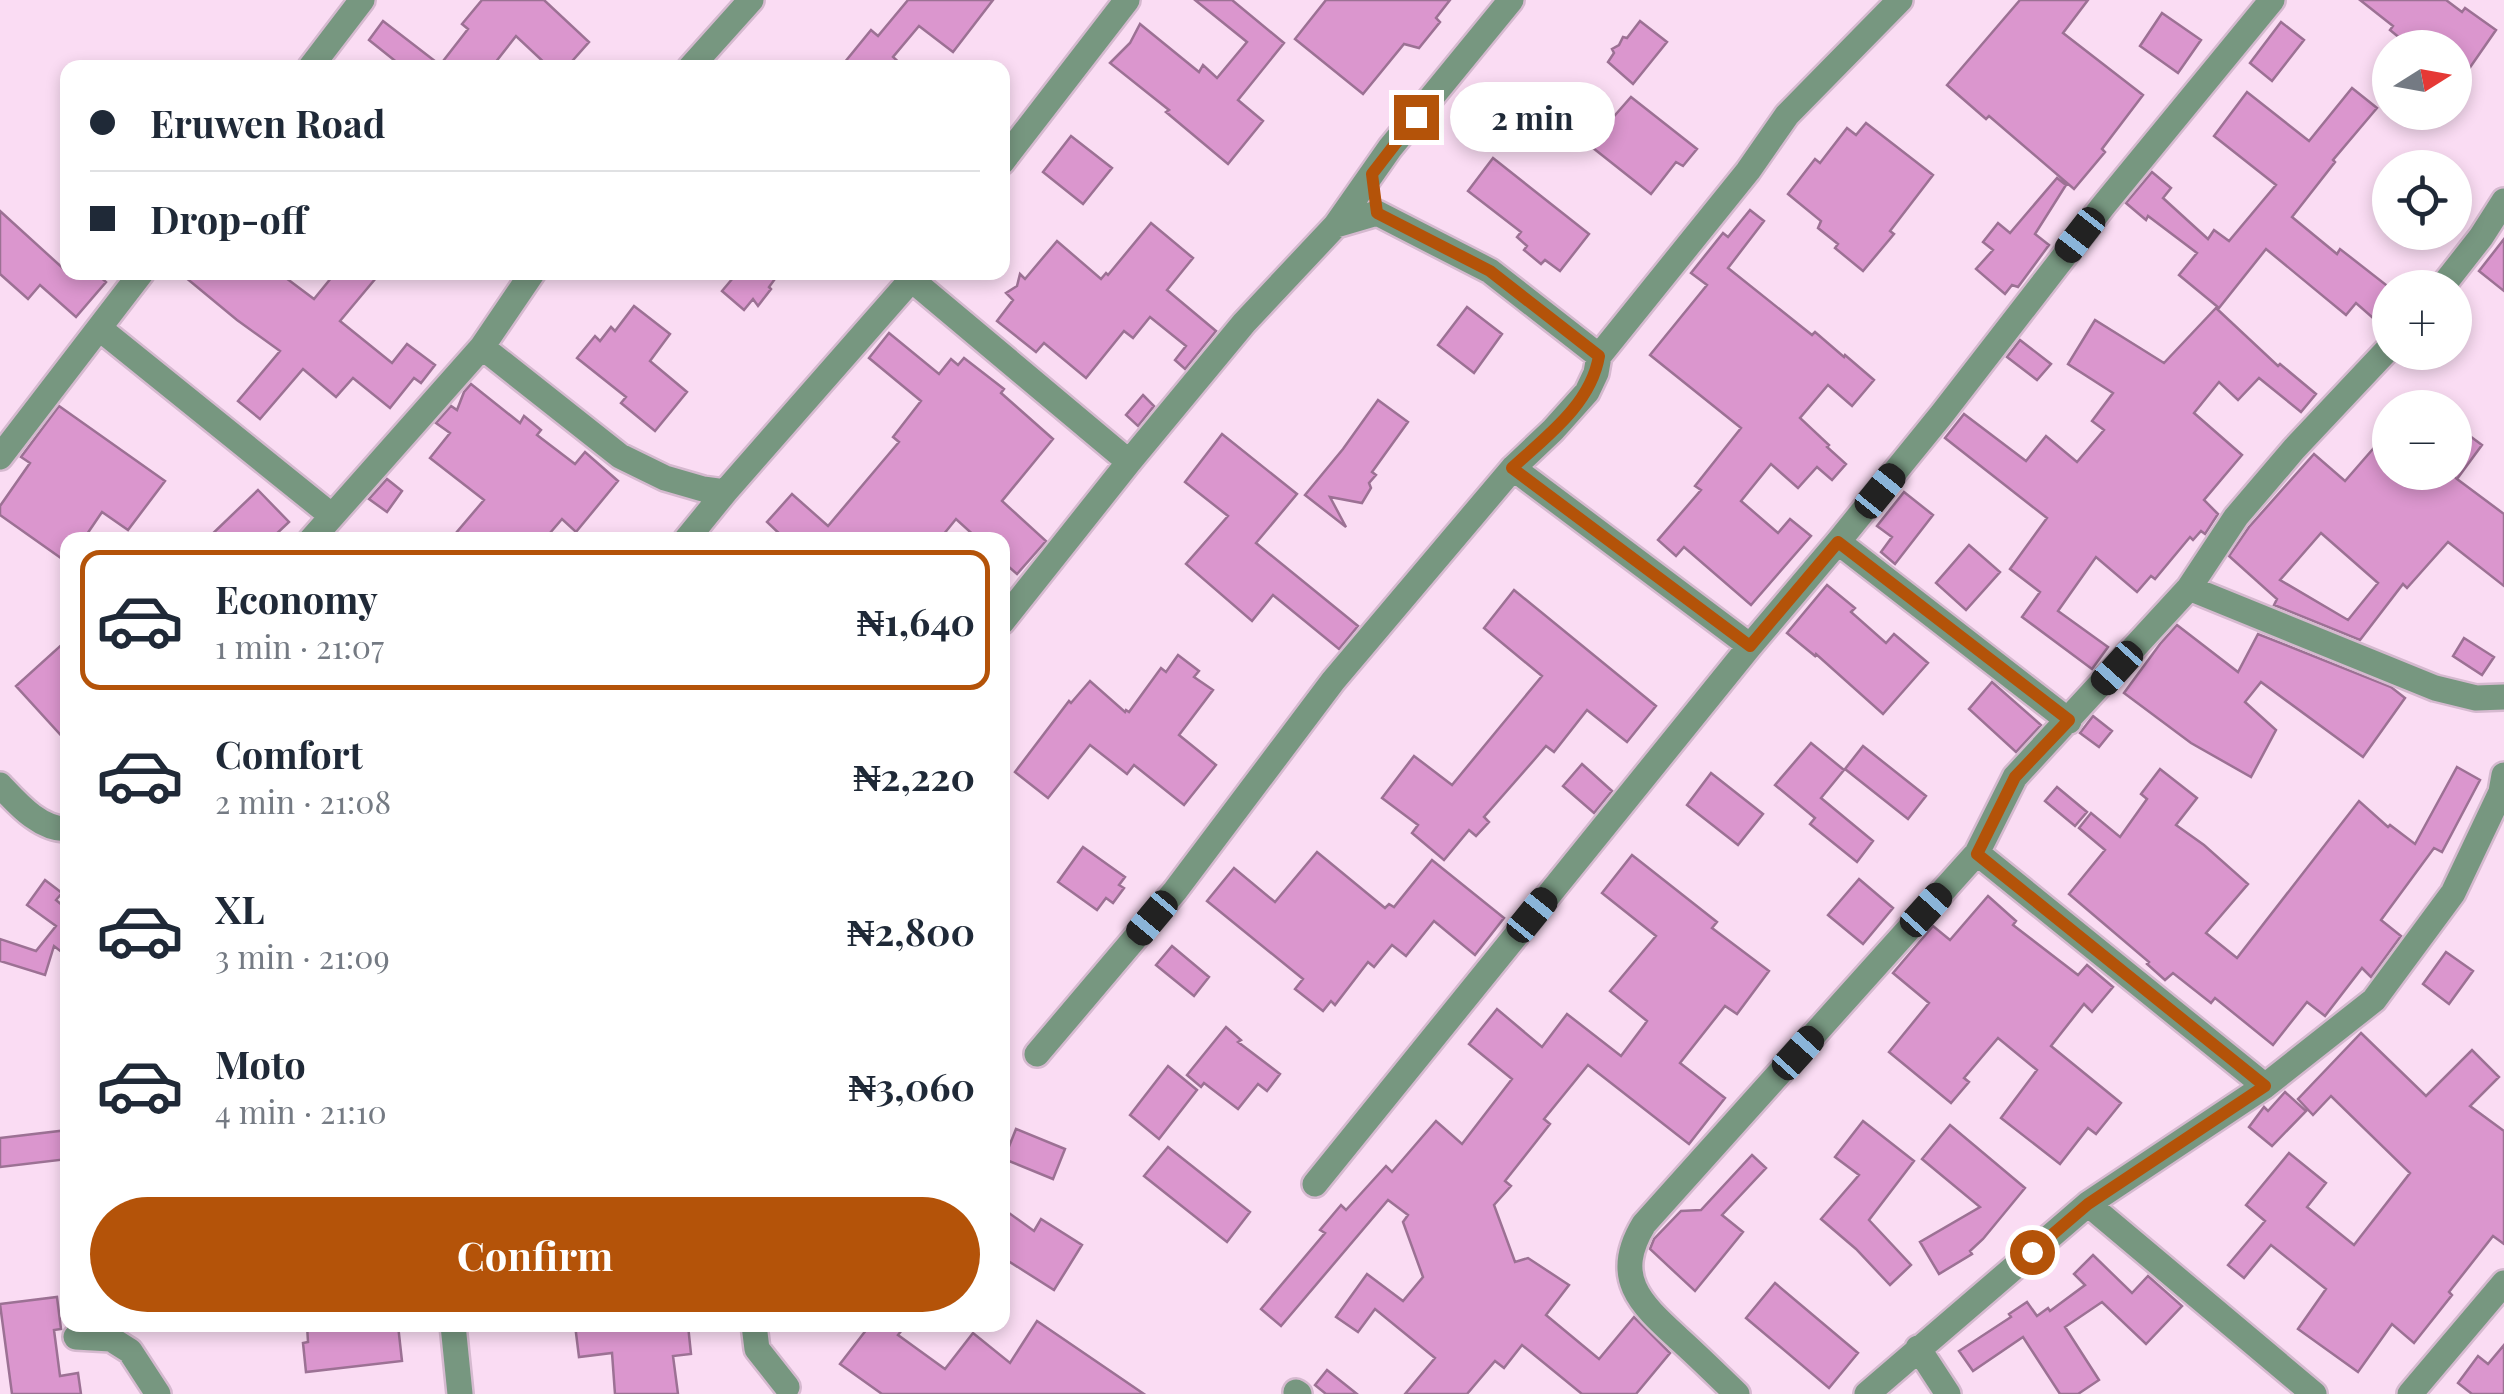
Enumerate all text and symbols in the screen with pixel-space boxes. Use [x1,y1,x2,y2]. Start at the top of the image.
north arrow [2372,30,2472,130]
map controls [2372,30,2472,490]
callout: 2 min [1451,82,1616,152]
route end [1394,95,1439,140]
text: 2 min [1491,95,1574,138]
text: Eruwen Road [150,97,385,148]
button: locate [2372,150,2472,250]
text: Drop-off [150,193,307,244]
car [2050,202,2110,268]
button: + [2372,270,2472,370]
button: − [2372,390,2472,490]
car [1849,458,1911,524]
text: Economy [215,573,378,624]
icon: car [95,575,185,665]
text: ₦1,640 [857,595,975,646]
text: 1 min · 21:07 [215,624,384,667]
car [2086,636,2148,700]
text: Comfort [215,728,363,779]
icon: car [95,730,185,820]
text: ₦2,220 [853,750,975,801]
text: 2 min · 21:08 [215,779,391,822]
car [1895,878,1957,942]
car [1501,882,1563,948]
text: XL [215,883,264,934]
icon: car [95,885,185,975]
car [1121,885,1183,951]
text: ₦2,800 [847,905,975,956]
text: 3 min · 21:09 [215,934,390,977]
car [1767,1021,1829,1085]
text: Moto [215,1038,306,1089]
icon: car [95,1040,185,1130]
text: ₦3,060 [848,1060,975,1111]
text: 4 min · 21:10 [215,1089,387,1132]
button: Confirm [90,1197,980,1312]
route start [2010,1230,2055,1275]

